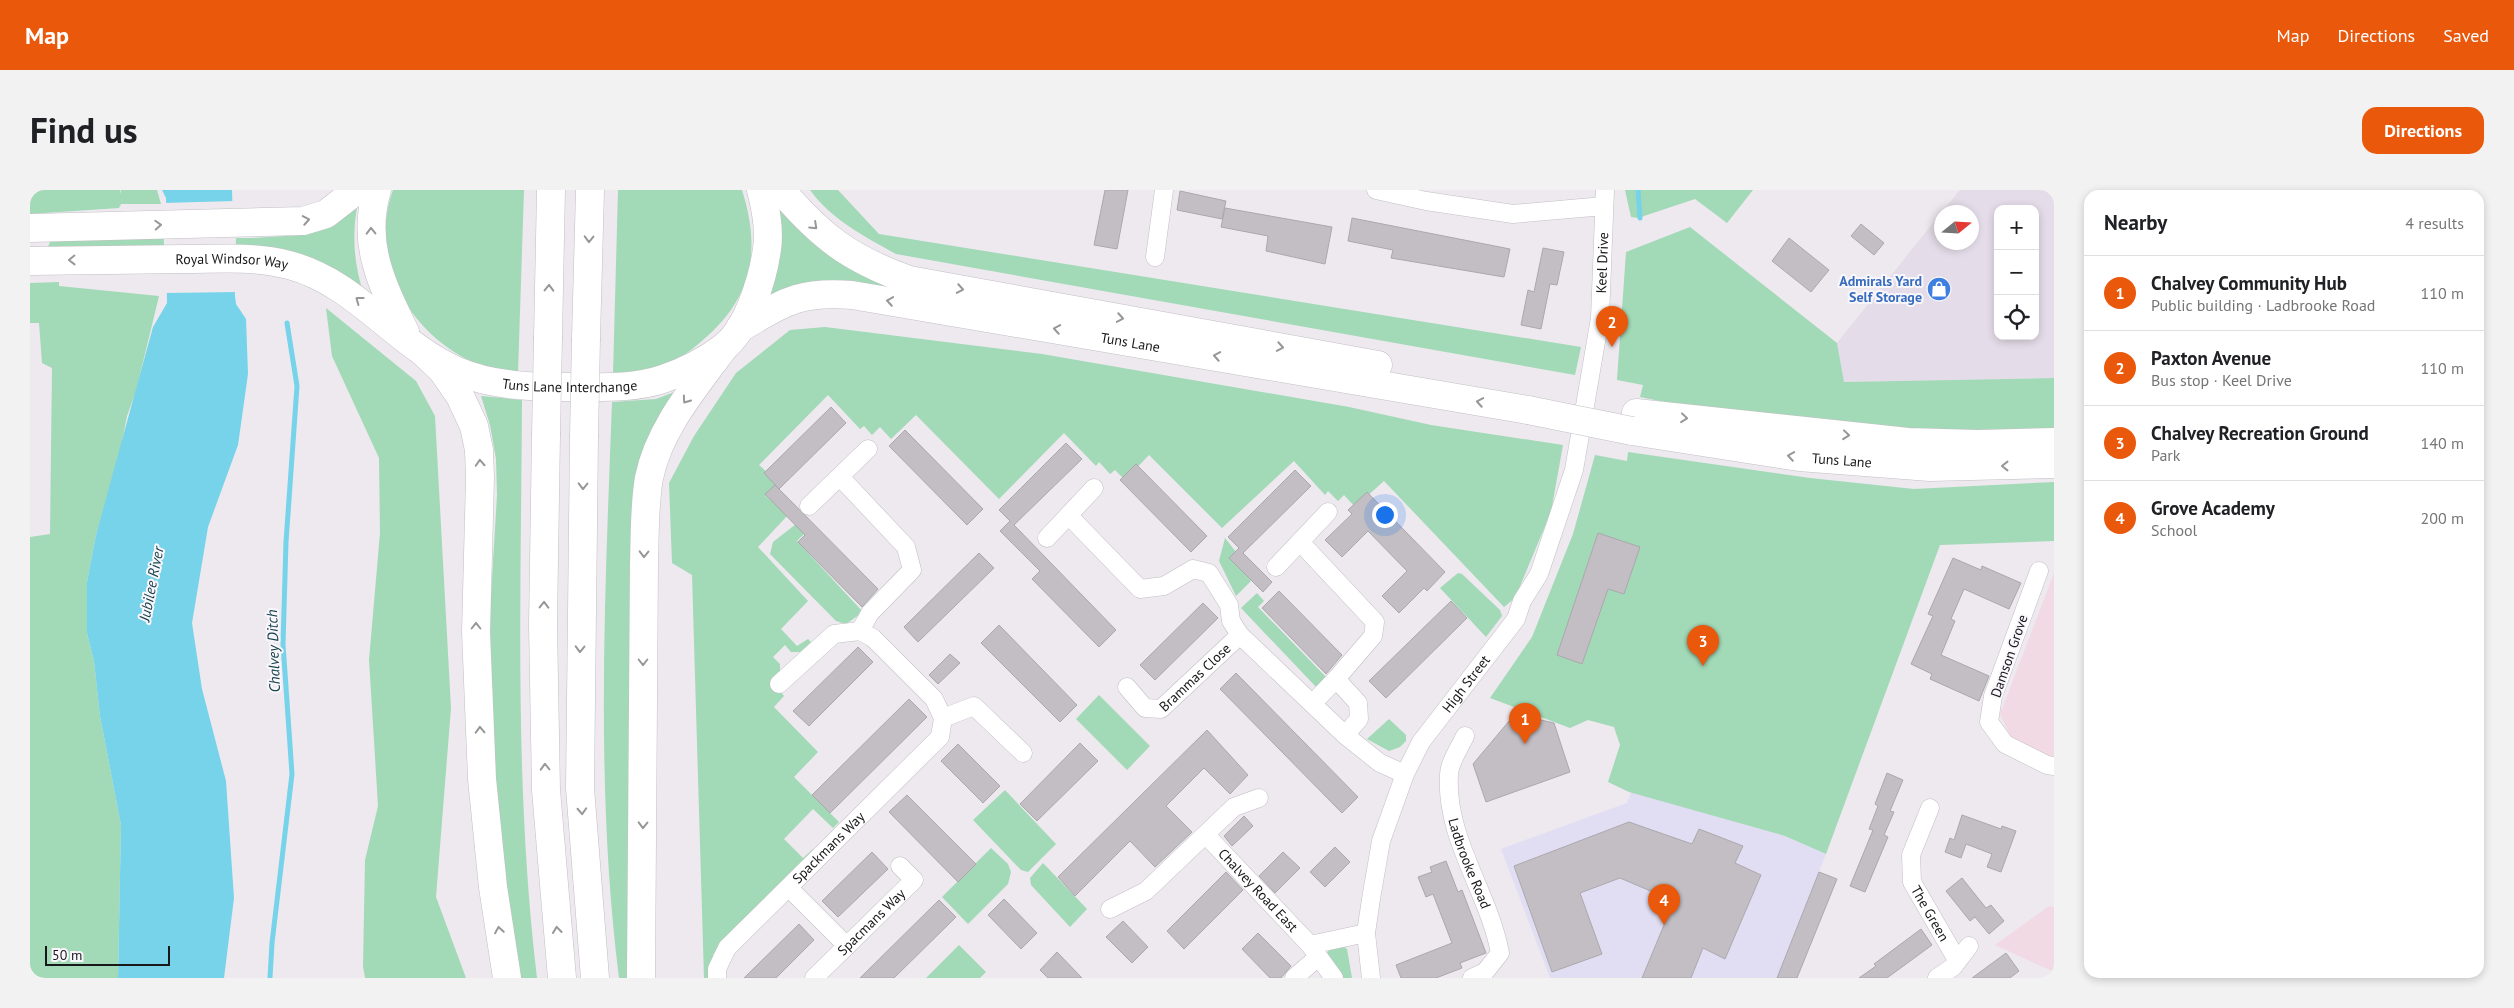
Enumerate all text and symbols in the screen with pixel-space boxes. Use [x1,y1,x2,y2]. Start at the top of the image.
text: Map [25,20,69,51]
text: Map [2277,24,2309,47]
text: Directions [2337,24,2415,47]
text: Saved [2443,24,2489,47]
text: Find us [30,107,138,153]
button: Directions [2362,107,2484,154]
north arrow [1934,205,1979,250]
map controls [1994,205,2039,340]
button: + [1994,205,2039,250]
text: Nearby [2104,209,2167,236]
text: 4 results [2405,213,2464,233]
one-way arrow [301,215,310,225]
one-way arrow [154,220,162,231]
one-way arrow [808,220,817,229]
one-way arrow [366,227,376,235]
street label: Keel Drive [1592,232,1612,294]
one-way arrow [583,235,594,243]
street label: Royal Windsor Way [175,250,290,274]
button: − [1994,250,2039,295]
one-way arrow [68,255,76,265]
text: Chalvey Community Hub [2151,271,2347,295]
place label: Admirals Yard Self Storage [1839,272,1922,306]
shop icon: Admirals Yard Self Storage [1926,276,1952,302]
one-way arrow [956,283,964,293]
text: 1 [2115,283,2125,303]
text: 110 m [2421,283,2464,303]
one-way arrow [544,284,554,292]
button: locate [1994,295,2039,340]
text: Public building · Ladbrooke Road [2151,295,2375,315]
one-way arrow [886,296,894,307]
one-way arrow [355,297,365,306]
pin: 2 [1596,306,1628,347]
one-way arrow [1116,312,1124,323]
one-way arrow [1052,324,1061,334]
street label: Tuns Lane [1099,328,1161,356]
one-way arrow [1275,342,1284,352]
text: Paxton Avenue [2151,346,2271,370]
one-way arrow [1212,352,1221,362]
text: 2 [2115,358,2125,378]
text: 110 m [2421,358,2464,378]
text: Bus stop · Keel Drive [2151,370,2292,390]
street label: Tuns Lane Interchange [501,374,638,396]
one-way arrow [683,394,692,404]
one-way arrow [1476,398,1485,408]
one-way arrow [1681,412,1689,423]
text: Chalvey Recreation Ground [2151,421,2369,445]
one-way arrow [1842,429,1850,440]
text: 3 [2115,433,2125,453]
text: 140 m [2421,433,2464,453]
text: Park [2151,445,2180,465]
street label: Tuns Lane [1811,449,1872,472]
one-way arrow [1786,451,1795,461]
one-way arrow [474,459,485,467]
one-way arrow [2001,461,2009,472]
one-way arrow [578,482,588,490]
text: Grove Academy [2151,496,2275,520]
your location [1372,502,1398,528]
text: 4 [2115,508,2125,528]
text: 200 m [2421,508,2464,528]
text: School [2151,520,2197,540]
water label: Jubilee River [134,544,168,624]
one-way arrow [639,550,649,558]
one-way arrow [539,601,549,608]
water label: Chalvey Ditch [262,609,284,693]
street label: Damson Grove [1986,612,2032,700]
one-way arrow [471,621,481,629]
pin: 3 [1687,625,1719,666]
street label: Brammas Close [1155,639,1234,715]
one-way arrow [575,645,586,653]
street label: High Street [1438,651,1494,716]
one-way arrow [638,658,649,666]
pin: 1 [1509,703,1541,744]
one-way arrow [475,726,485,734]
one-way arrow [540,763,551,771]
one-way arrow [576,807,587,815]
street label: Spackmans Way [788,807,869,887]
street label: Ladbrooke Road [1444,816,1495,911]
one-way arrow [638,821,648,829]
street label: Chalvey Road East [1214,845,1302,936]
street label: The Green [1907,882,1953,945]
street label: Spacmans Way [833,884,909,959]
pin: 4 [1648,884,1680,925]
one-way arrow [552,925,563,933]
one-way arrow [494,926,505,934]
scale bar [45,943,170,966]
text: 50 m [52,946,82,964]

